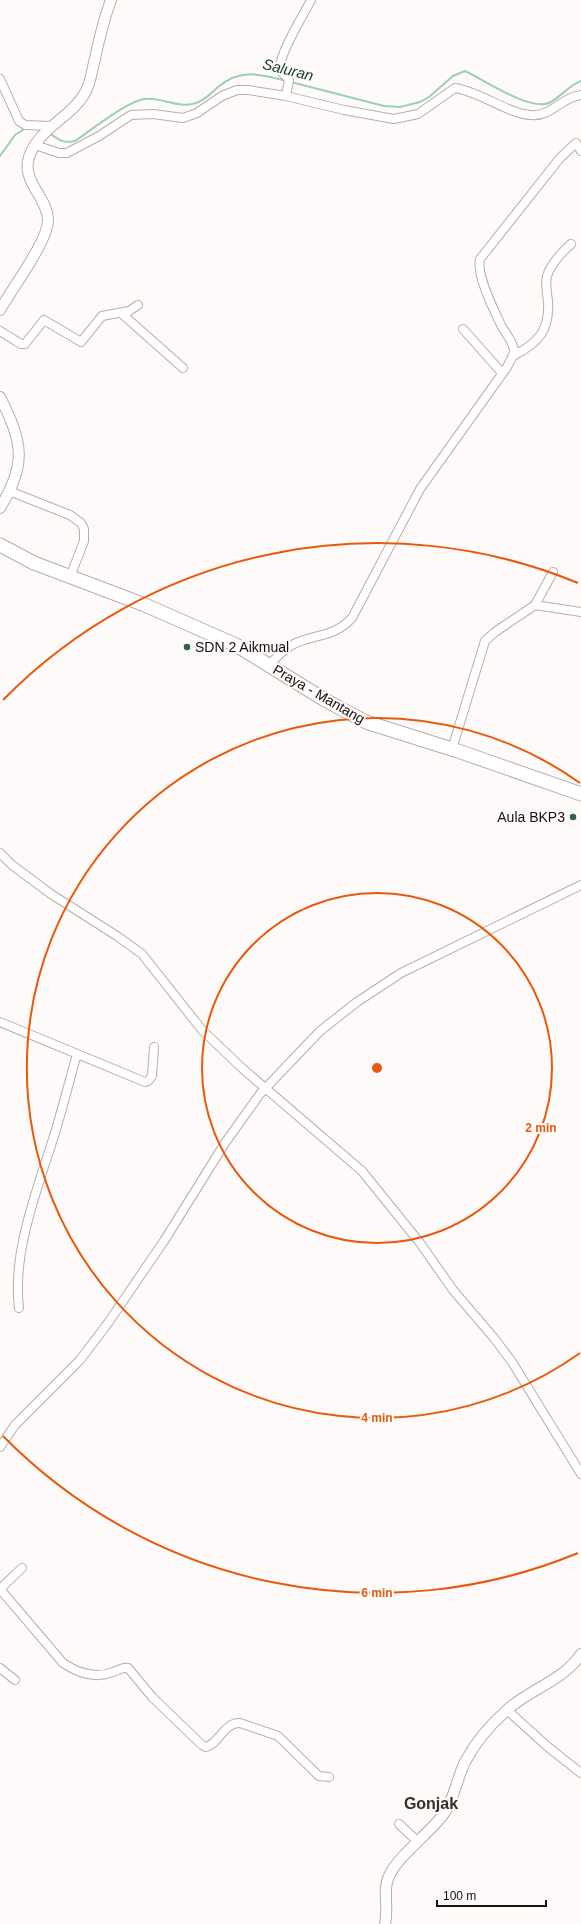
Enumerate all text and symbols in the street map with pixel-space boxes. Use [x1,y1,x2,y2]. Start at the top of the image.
water label: Saluran [261,55,315,84]
place label: SDN 2 Aikmual [195,639,289,655]
marker: SDN 2 Aikmual [182,642,192,652]
street label: Praya - Mantang [270,661,368,727]
place label: Aula BKP3 [497,809,565,825]
marker: Aula BKP3 [568,812,578,822]
centre of rings [370,1061,384,1075]
text: 2 min [525,1121,557,1135]
text: 4 min [361,1411,393,1425]
text: 6 min [361,1586,393,1600]
district label: Gonjak [404,1795,458,1812]
scale bar [437,1882,546,1908]
text: 100 m [443,1889,476,1903]

